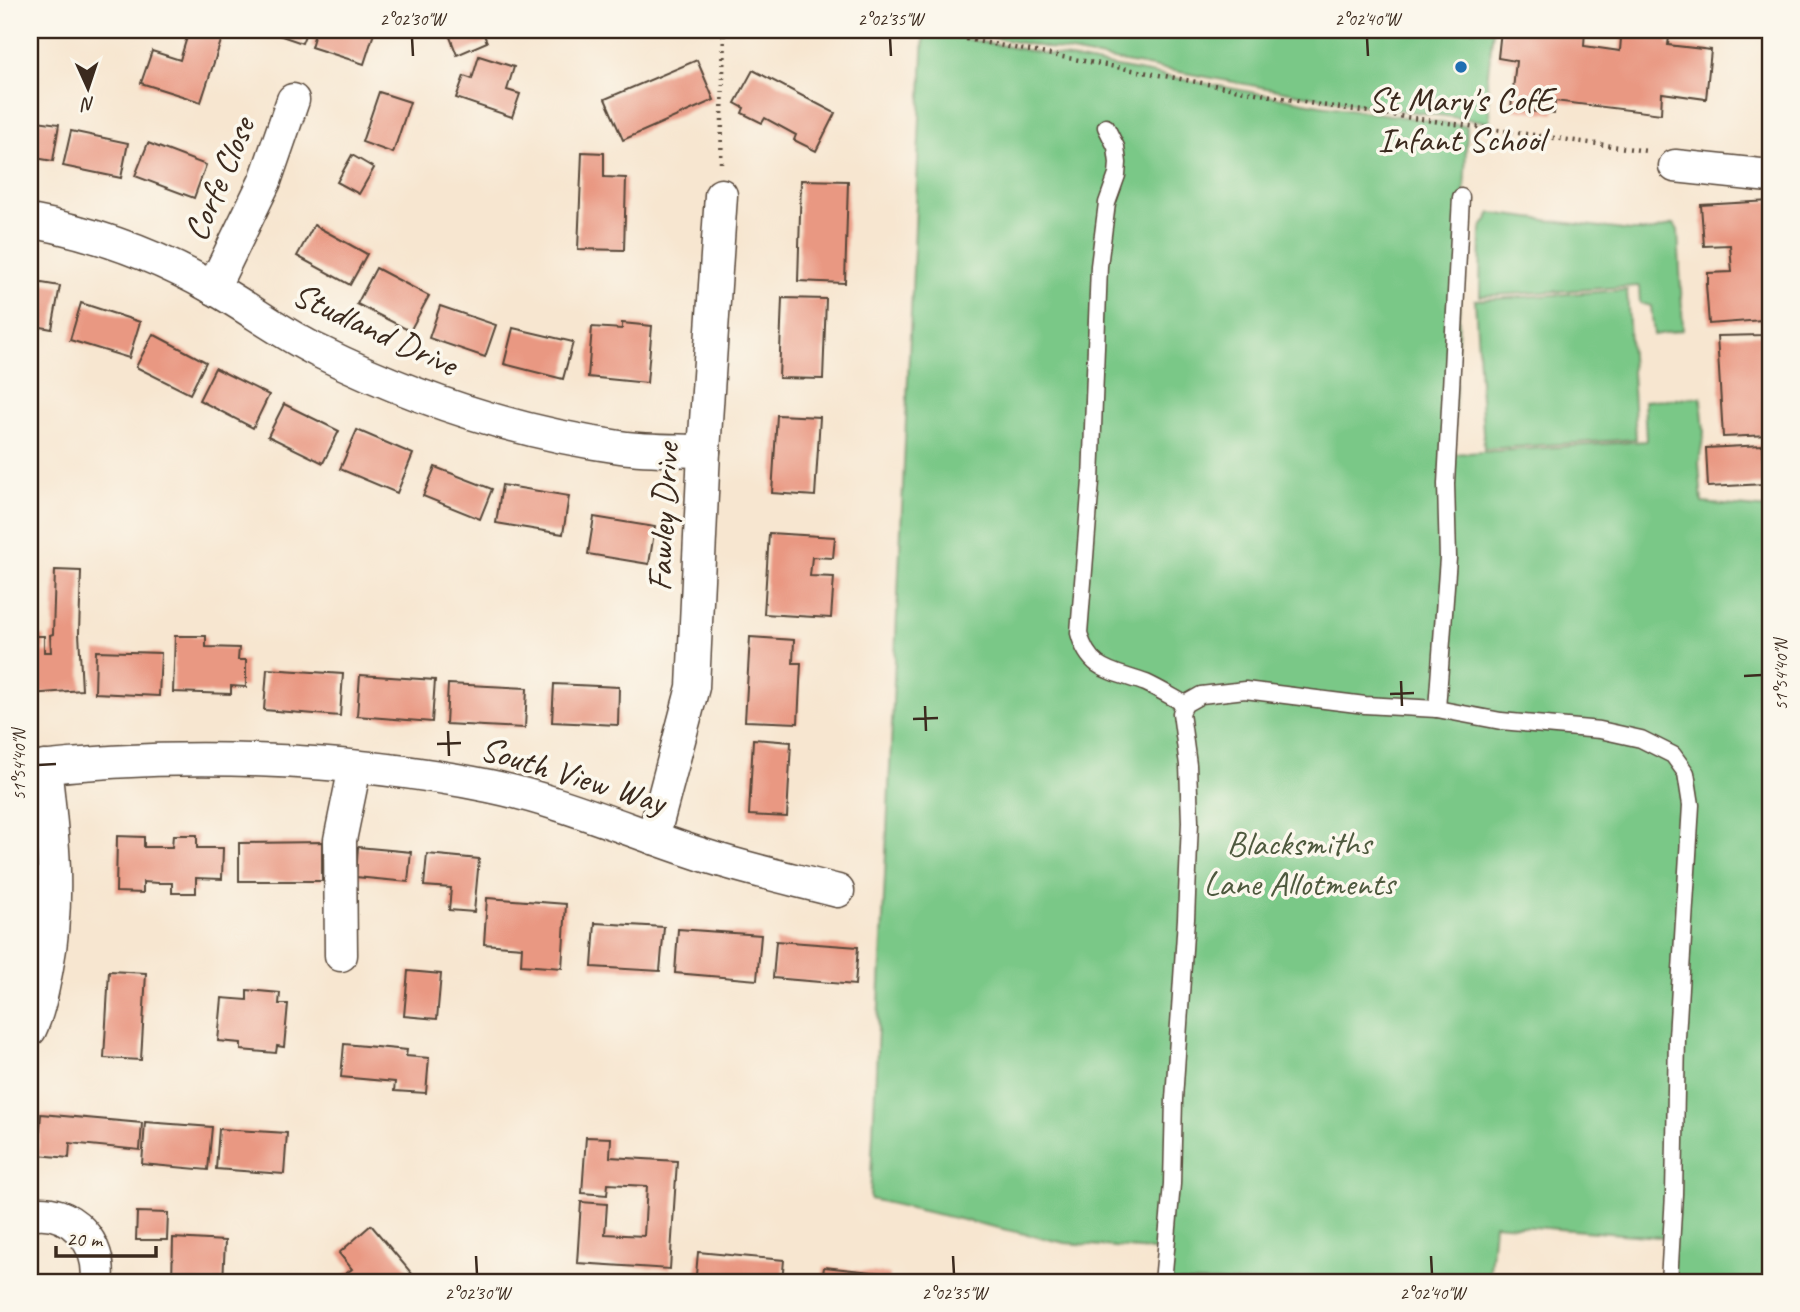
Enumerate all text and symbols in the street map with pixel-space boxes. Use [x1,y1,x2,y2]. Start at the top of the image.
text: 2°02'30"W [380,8,447,30]
text: 2°02'35"W [858,8,925,30]
text: 2°02'40"W [1335,8,1402,30]
north arrow [52,52,122,122]
marker: St Mary's CofE Infant School [1453,59,1469,75]
place label: St Mary's CofE Infant School [1369,77,1558,162]
text: N [79,92,95,116]
street label: Corfe Close [173,108,266,248]
street label: Studland Drive [286,271,467,388]
street label: Fawley Drive [637,439,689,592]
text: 51°54'40"N [1770,636,1792,710]
text: 51°54'40"N [8,726,30,800]
street label: South View Way [475,726,674,825]
park label: Blacksmiths Lane Allotments [1203,821,1398,906]
scale bar [56,1214,156,1258]
text: 20 m [66,1226,104,1252]
text: 2°02'30"W [445,1282,512,1304]
text: 2°02'35"W [922,1282,989,1304]
text: 2°02'40"W [1400,1282,1467,1304]

